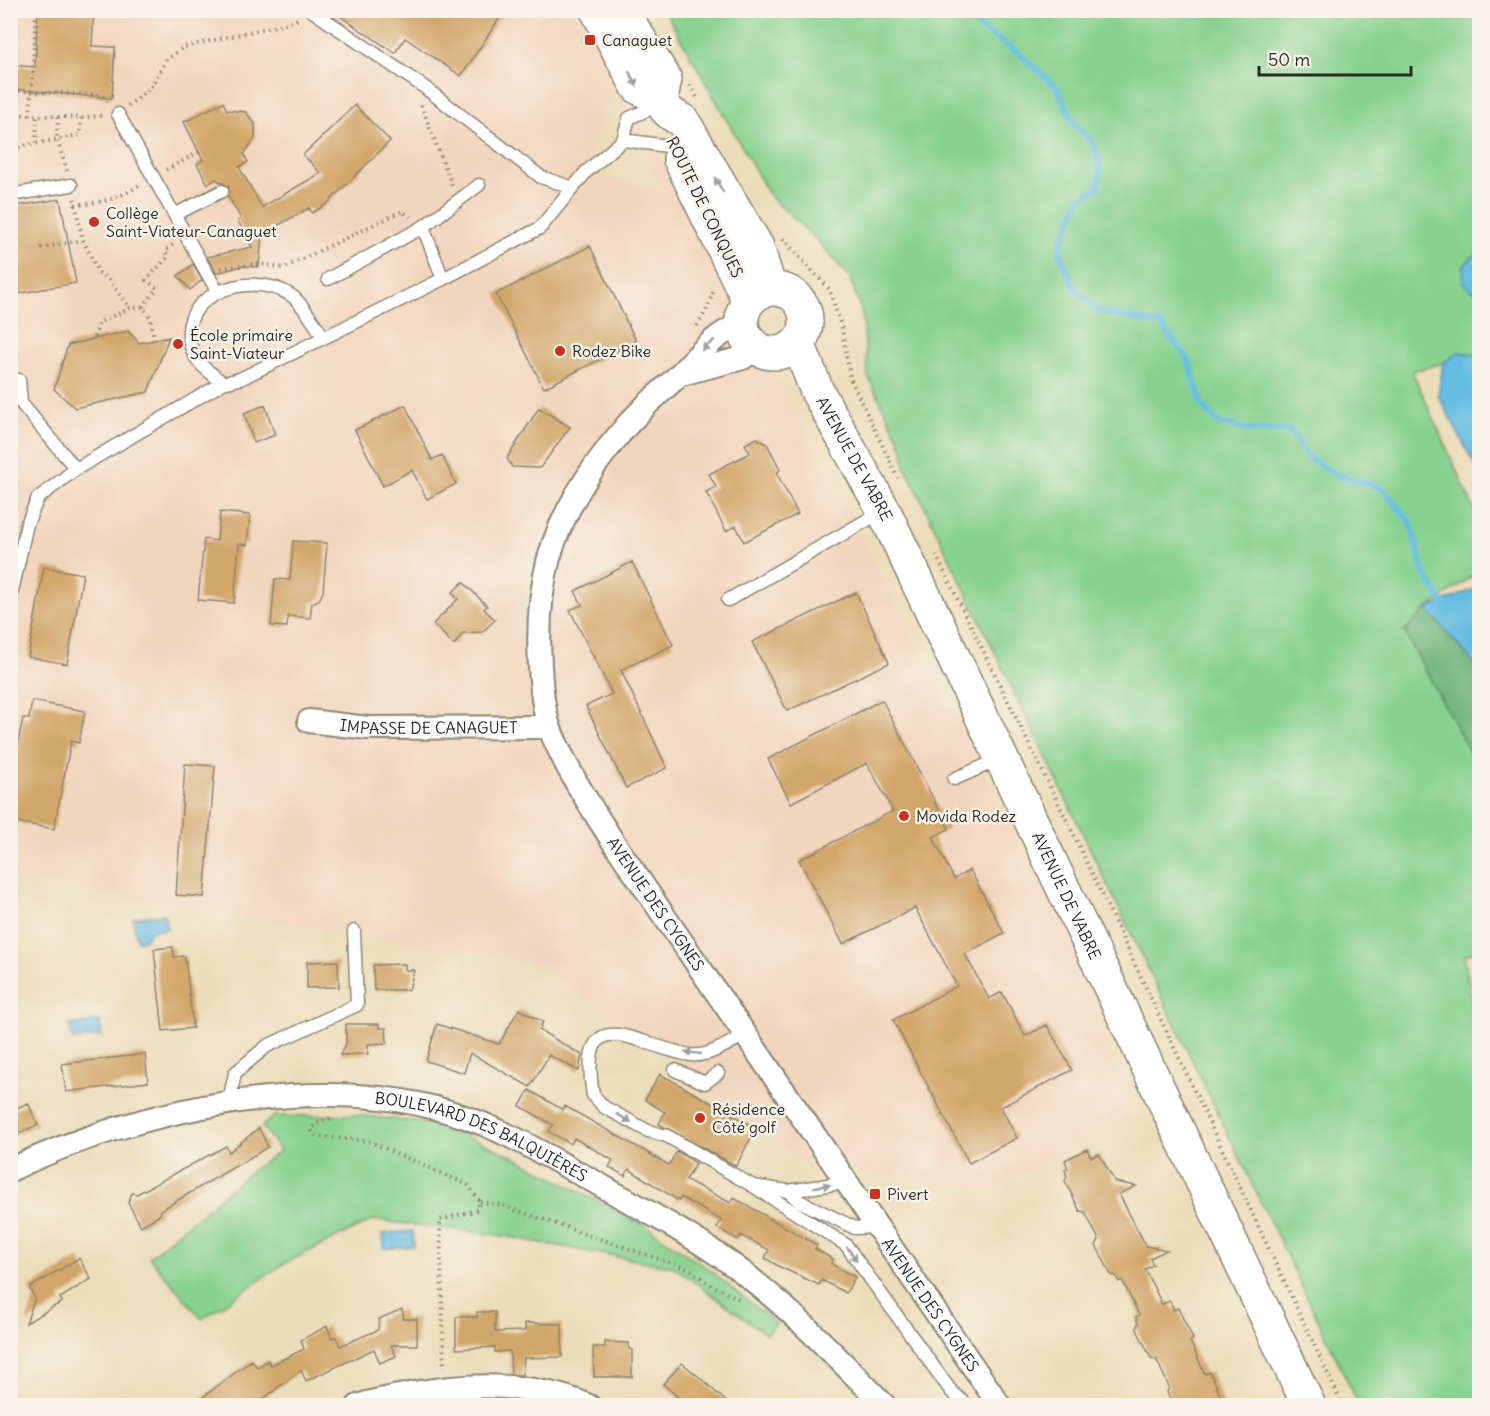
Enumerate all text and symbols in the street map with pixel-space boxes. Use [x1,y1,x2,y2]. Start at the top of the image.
place label: Canaguet [602,30,673,50]
marker: Canaguet [583,33,597,47]
scale bar [1259,39,1410,77]
text: 50 m [1268,48,1310,71]
one-way arrow [628,71,638,88]
street label: ROUTE DE CONQUES [662,133,748,281]
one-way arrow [714,177,725,193]
place label: Collège Saint-Viateur-Canaguet [106,203,277,241]
marker: Collège Saint-Viateur-Canaguet [87,215,101,229]
place label: École primaire Saint-Viateur [190,325,293,363]
marker: École primaire Saint-Viateur [171,337,185,351]
one-way arrow [700,339,716,352]
place label: Rodez Bike [572,341,651,361]
marker: Rodez Bike [553,344,567,358]
street label: AVENUE DE VABRE [812,393,897,524]
street label: IMPASSE DE CANAGUET [339,715,517,738]
place label: Movida Rodez [916,806,1017,826]
marker: Movida Rodez [897,809,911,823]
street label: AVENUE DE VABRE [1028,829,1106,963]
street label: AVENUE DES CYGNES [603,833,709,975]
one-way arrow [683,1048,702,1058]
street label: BOULEVARD DES BALQUIÈRES [374,1088,591,1186]
place label: Résidence Côté golf [712,1099,785,1137]
marker: Résidence Côté golf [693,1111,707,1125]
one-way arrow [616,1112,632,1123]
one-way arrow [812,1181,831,1190]
place label: Pivert [887,1184,929,1204]
marker: Pivert [868,1187,882,1201]
street label: AVENUE DES CYGNES [878,1234,984,1376]
one-way arrow [846,1246,858,1262]

